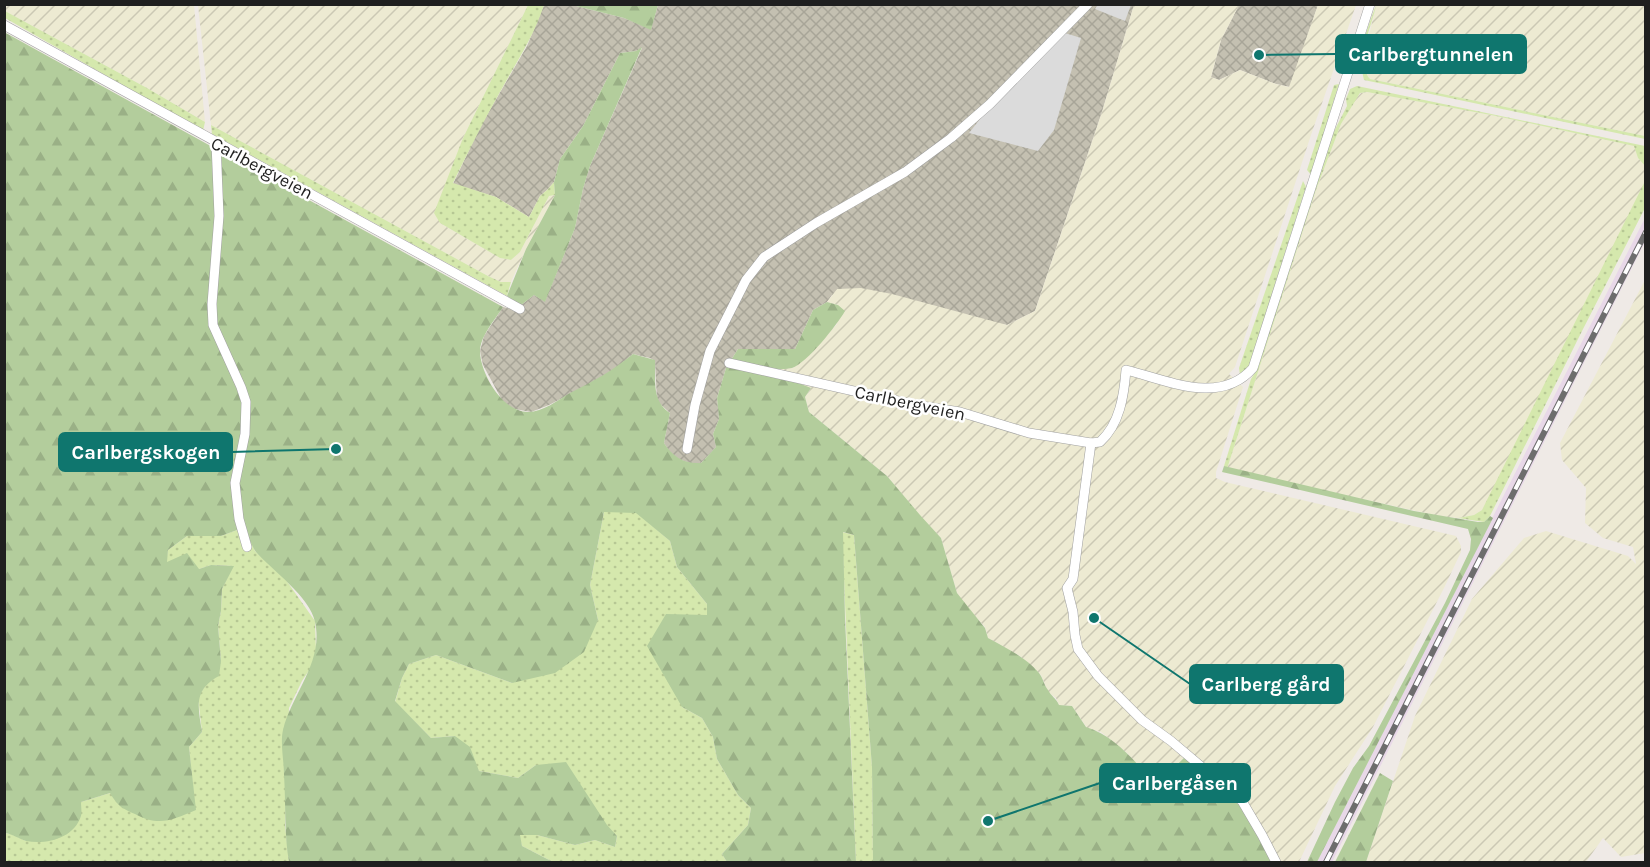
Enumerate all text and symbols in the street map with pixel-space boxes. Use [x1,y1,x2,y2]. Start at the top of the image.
callout: Carlbergtunnelen [1336,35,1526,73]
text: Carlbergtunnelen [1348,43,1514,66]
street label: Carlbergveien [207,132,317,204]
street label: Carlbergveien [853,381,967,425]
callout: Carlbergskogen [59,433,232,471]
text: Carlbergskogen [72,441,220,464]
callout: Carlberg gård [1190,665,1343,703]
text: Carlberg gård [1201,673,1331,696]
callout: Carlbergåsen [1100,764,1250,802]
text: Carlbergåsen [1112,772,1238,795]

